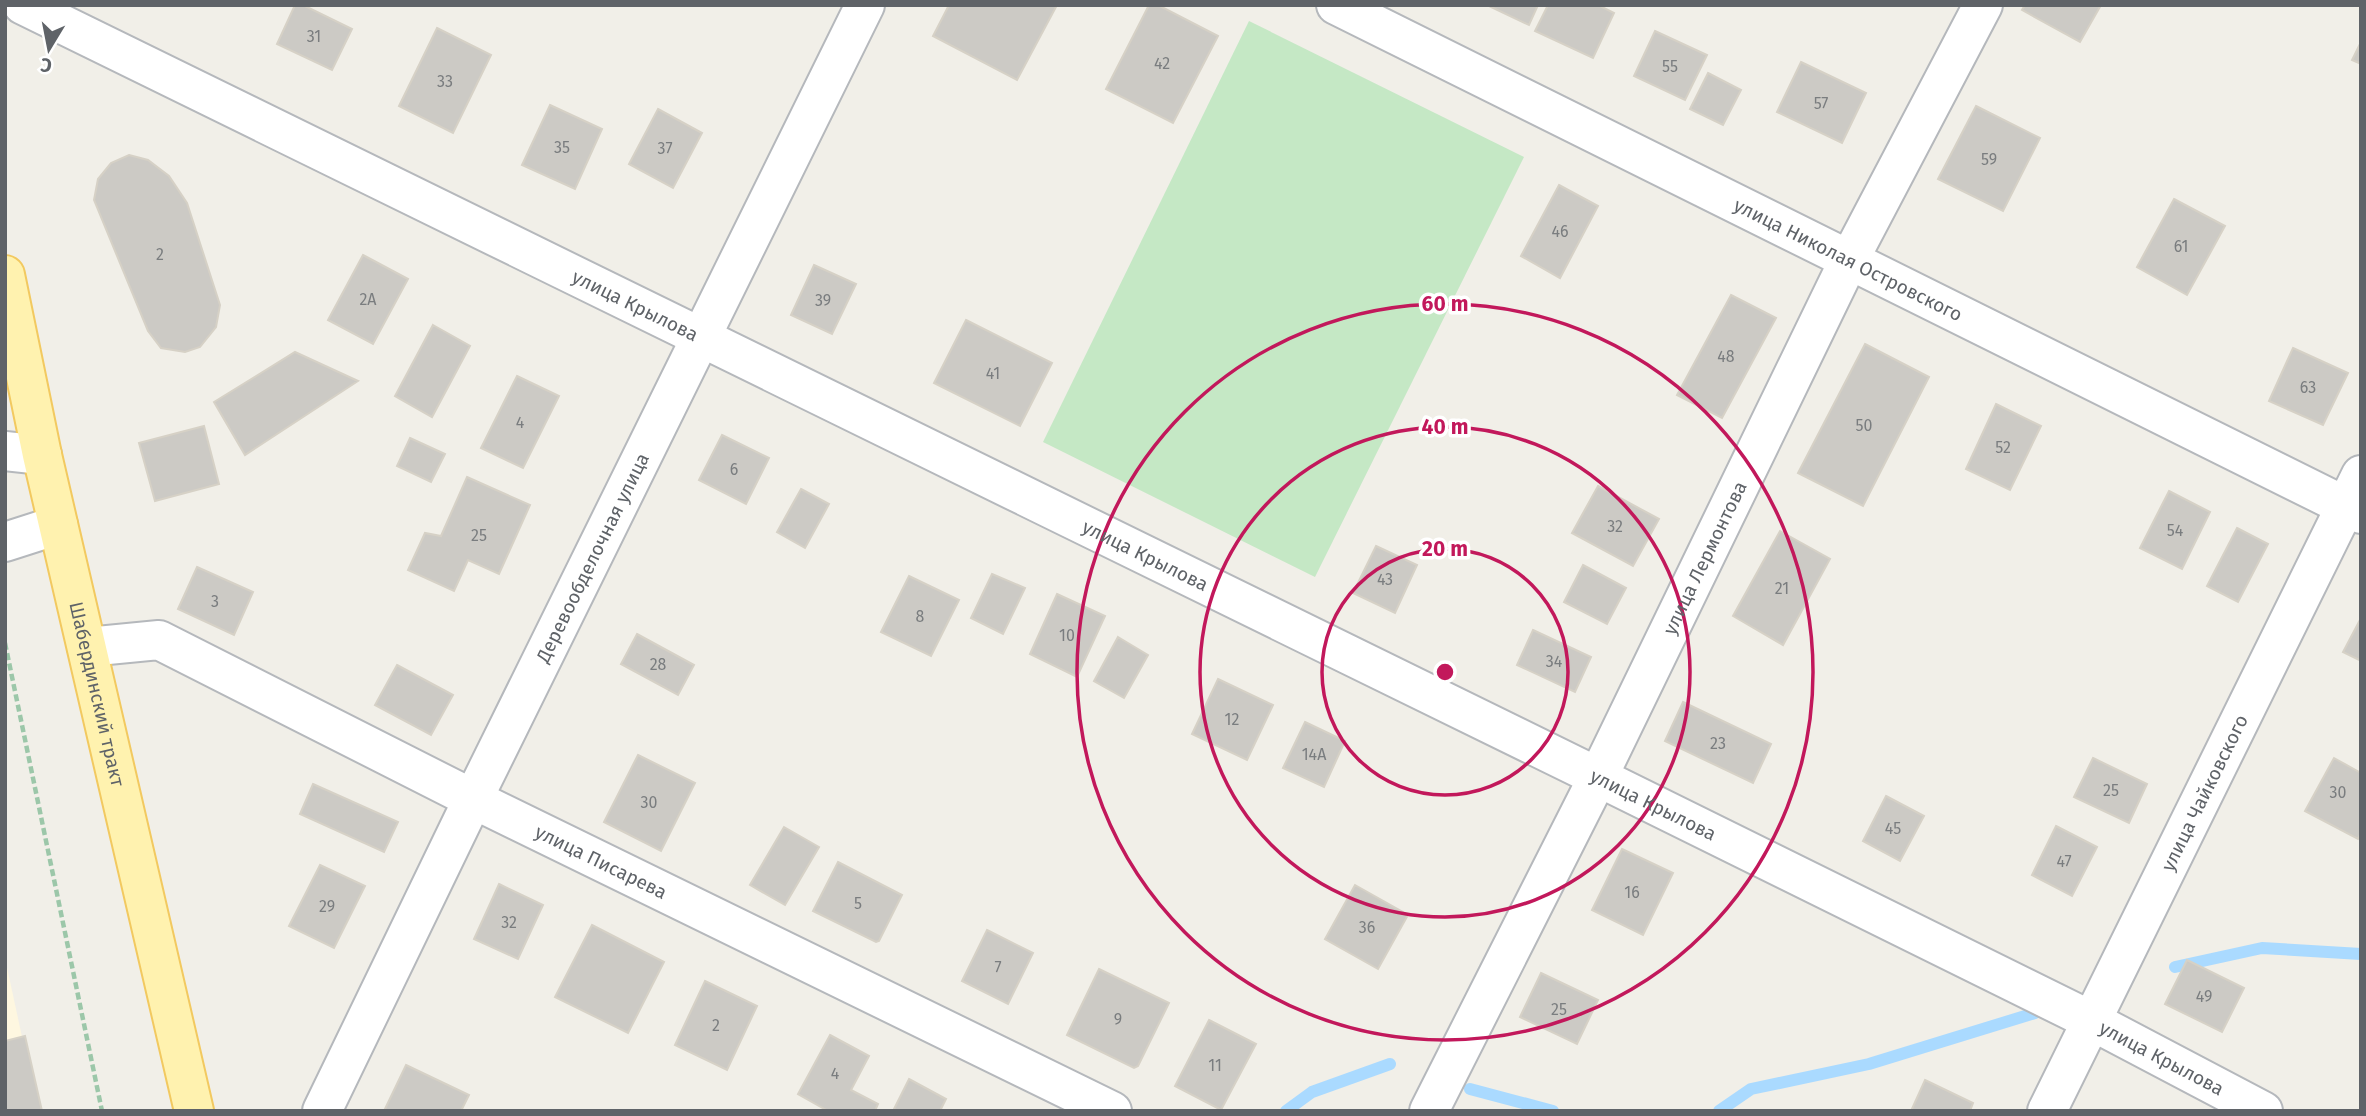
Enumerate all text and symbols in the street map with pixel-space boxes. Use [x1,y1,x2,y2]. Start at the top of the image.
north arrow [14,14,84,84]
house number: 31 [307,27,321,46]
text: С [39,53,54,78]
house number: 42 [1154,54,1170,73]
house number: 55 [1662,57,1678,76]
house number: 33 [437,72,453,91]
house number: 57 [1814,94,1828,113]
house number: 35 [554,138,570,157]
house number: 37 [657,139,673,158]
house number: 59 [1981,150,1997,169]
street label: улица Николая Островского [1730,193,1966,326]
house number: 46 [1551,222,1569,241]
house number: 61 [2174,237,2188,256]
house number: 2 [156,245,164,264]
street label: улица Крылова [569,265,702,346]
house number: 2А [359,290,377,309]
house number: 39 [815,291,831,310]
text: 60 m [1422,291,1468,317]
house number: 48 [1717,347,1735,366]
house number: 41 [986,364,1000,383]
house number: 63 [2300,378,2316,397]
house number: 4 [516,413,525,432]
text: 40 m [1422,414,1468,440]
house number: 50 [1856,416,1873,435]
house number: 52 [1995,438,2011,457]
street label: Деревообделочная улица [530,449,654,667]
house number: 6 [730,460,738,479]
street label: улица Лермонтова [1658,477,1751,638]
street label: улица Крылова [1079,515,1212,596]
house number: 32 [1607,517,1623,536]
house number: 54 [2167,521,2184,540]
house number: 25 [471,526,487,545]
text: 20 m [1422,536,1468,562]
house number: 43 [1377,570,1393,589]
house number: 21 [1775,579,1789,598]
house number: 3 [211,592,219,611]
street label: Шабердинский тракт [65,599,130,789]
house number: 8 [916,607,925,626]
house number: 10 [1059,626,1075,645]
house number: 34 [1546,652,1563,671]
house number: 28 [650,655,667,674]
centre of rings [1433,660,1457,684]
house number: 12 [1225,710,1239,729]
street label: улица Чайковского [2156,711,2252,875]
house number: 23 [1710,734,1726,753]
house number: 14А [1302,745,1327,764]
street label: улица Крылова [1587,764,1720,845]
house number: 25 [2103,781,2119,800]
house number: 30 [2330,783,2347,802]
house number: 30 [641,793,658,812]
house number: 45 [1885,819,1901,838]
street label: улица Писарева [531,820,671,904]
house number: 47 [2056,852,2072,871]
house number: 16 [1624,883,1640,902]
house number: 5 [854,894,862,913]
house number: 29 [319,897,335,916]
house number: 32 [501,913,517,932]
house number: 36 [1359,918,1375,937]
house number: 7 [994,958,1002,977]
house number: 49 [2196,987,2212,1006]
house number: 25 [1551,1000,1567,1019]
house number: 9 [1114,1010,1122,1029]
house number: 2 [712,1016,720,1035]
street label: улица Крылова [2096,1016,2228,1100]
house number: 11 [1208,1056,1222,1075]
house number: 4 [831,1064,840,1083]

